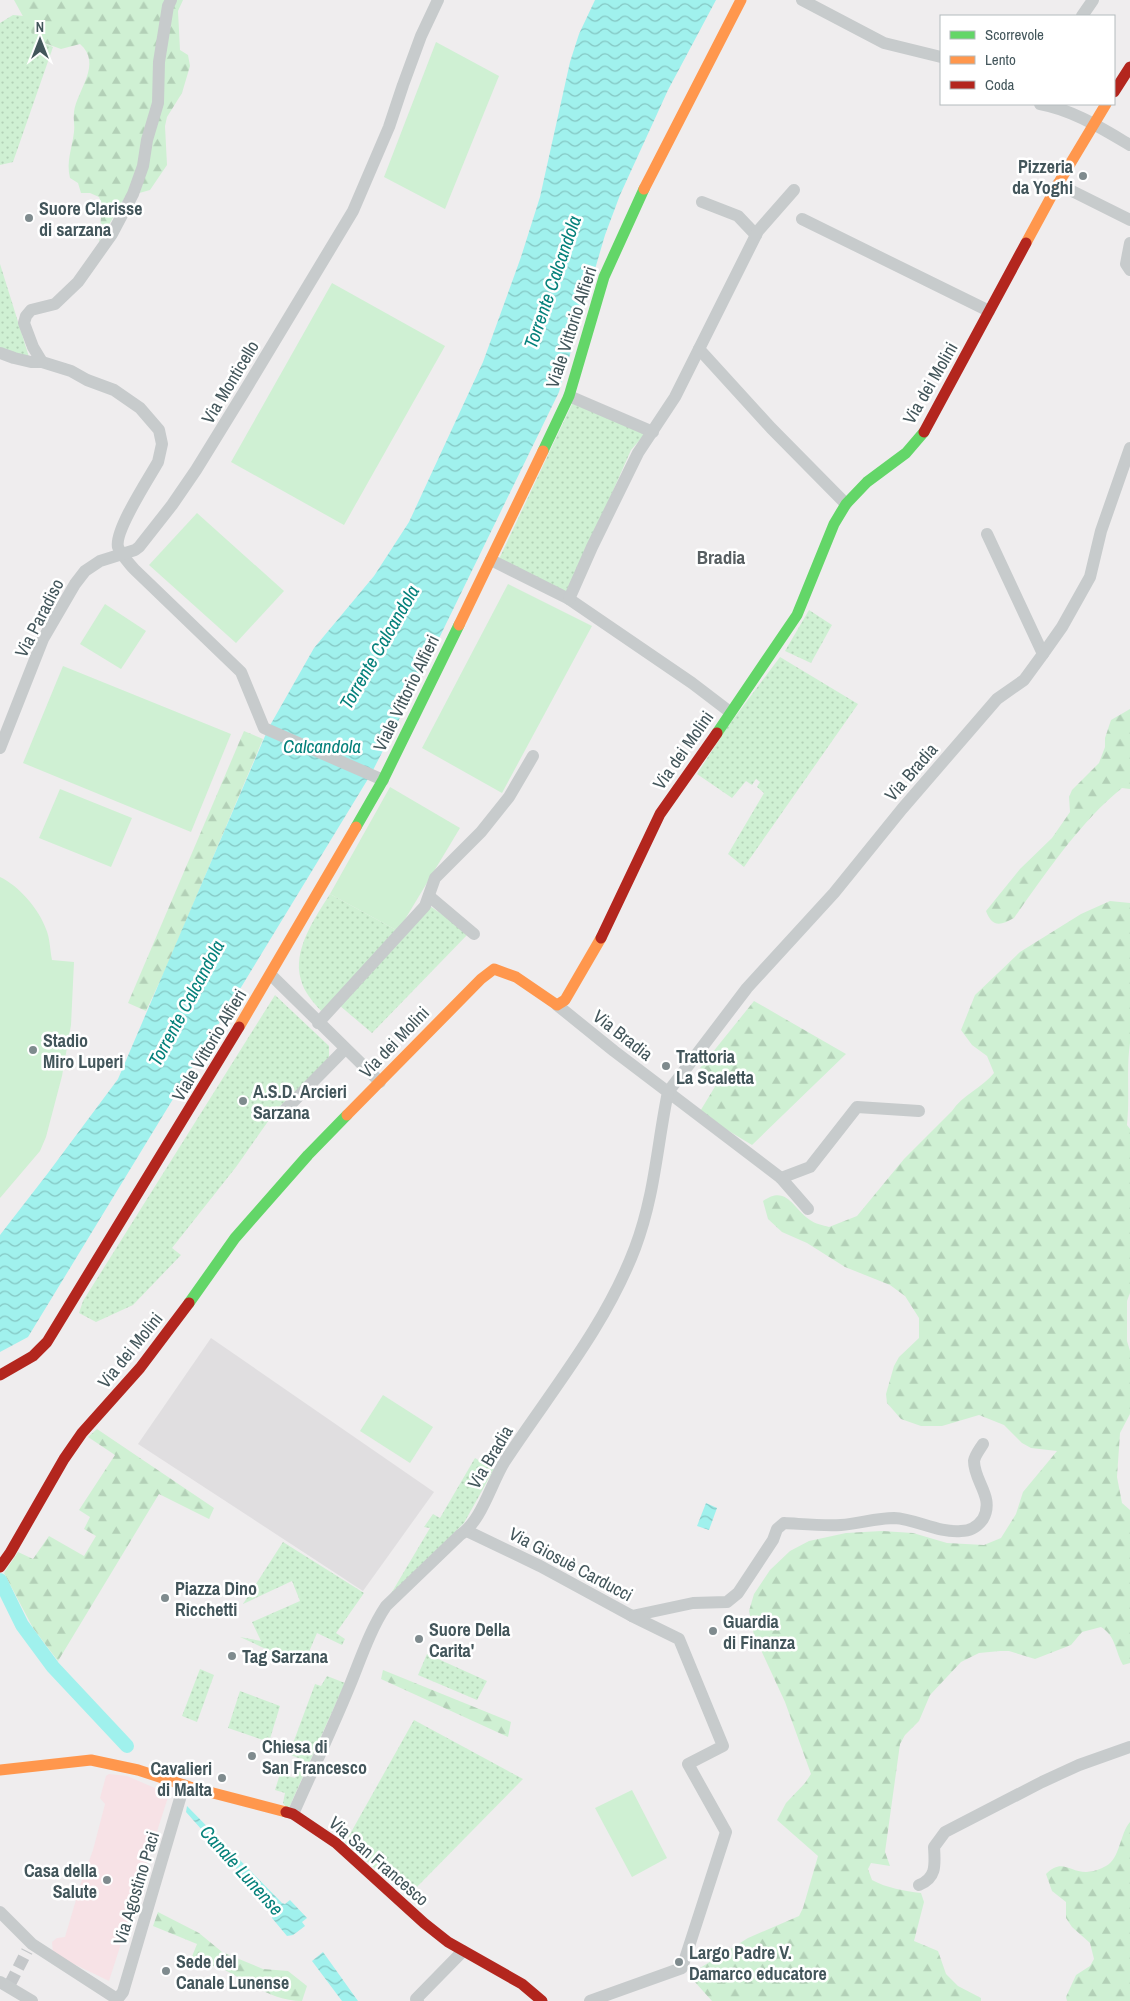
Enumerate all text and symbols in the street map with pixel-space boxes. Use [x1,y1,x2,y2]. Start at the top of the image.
north arrow [15,15,65,65]
legend [940,15,1115,105]
text: N [36,18,44,36]
text: Scorrevole [985,24,1044,45]
text: Lento [985,49,1016,70]
text: Coda [985,74,1015,95]
place label: Pizzeria da Yoghi [1012,154,1074,200]
marker: Pizzeria da Yoghi [1077,170,1089,182]
place label: Suore Clarisse di sarzana [39,196,142,242]
marker: Suore Clarisse di sarzana [23,212,35,224]
water label: Torrente Calcandola [517,212,587,352]
street label: Viale Vittorio Alfieri [540,263,602,391]
street label: Via Monticello [195,336,265,428]
street label: Via dei Molini [896,337,964,429]
district label: Bradia [697,544,746,570]
street label: Via Paradiso [9,574,69,662]
water label: Torrente Calcandola [333,580,425,714]
street label: Viale Vittorio Alfieri [367,631,445,755]
street label: Via dei Molini [647,706,719,794]
water label: Calcandola [283,733,361,759]
street label: Via Bradia [879,738,943,806]
water label: Torrente Calcandola [142,935,230,1070]
street label: Viale Vittorio Alfieri [166,984,252,1106]
street label: Via dei Molini [353,1001,435,1083]
street label: Via Bradia [588,1004,658,1066]
place label: Stadio Miro Luperi [43,1028,123,1074]
marker: Stadio Miro Luperi [27,1044,39,1056]
place label: Trattoria La Scaletta [676,1044,755,1090]
marker: Trattoria La Scaletta [660,1060,672,1072]
place label: A.S.D. Arcieri Sarzana [253,1079,347,1125]
marker: A.S.D. Arcieri Sarzana [237,1095,249,1107]
street label: Via dei Molini [92,1307,168,1393]
street label: Via Bradia [461,1421,519,1493]
street label: Via Giosuè Carducci [505,1521,637,1607]
place label: Piazza Dino Ricchetti [175,1576,257,1622]
marker: Piazza Dino Ricchetti [159,1592,171,1604]
place label: Guardia di Finanza [723,1609,796,1655]
place label: Suore Della Carita' [429,1617,511,1663]
marker: Guardia di Finanza [707,1625,719,1637]
marker: Suore Della Carita' [413,1633,425,1645]
place label: Tag Sarzana [242,1644,329,1669]
marker: Tag Sarzana [226,1650,238,1662]
place label: Chiesa di San Francesco [262,1734,367,1780]
marker: Chiesa di San Francesco [246,1750,258,1762]
place label: Cavalieri di Malta [150,1756,213,1802]
marker: Cavalieri di Malta [216,1772,228,1784]
street label: Via San Francesco [324,1810,434,1912]
water label: Canale Lunense [194,1819,290,1921]
street label: Via Agostino Paci [107,1828,165,1948]
place label: Casa della Salute [24,1858,98,1904]
marker: Casa della Salute [101,1874,113,1886]
place label: Largo Padre V. Damarco educatore [689,1940,827,1986]
place label: Sede del Canale Lunense [176,1949,289,1995]
marker: Largo Padre V. Damarco educatore [673,1956,685,1968]
marker: Sede del Canale Lunense [160,1965,172,1977]

